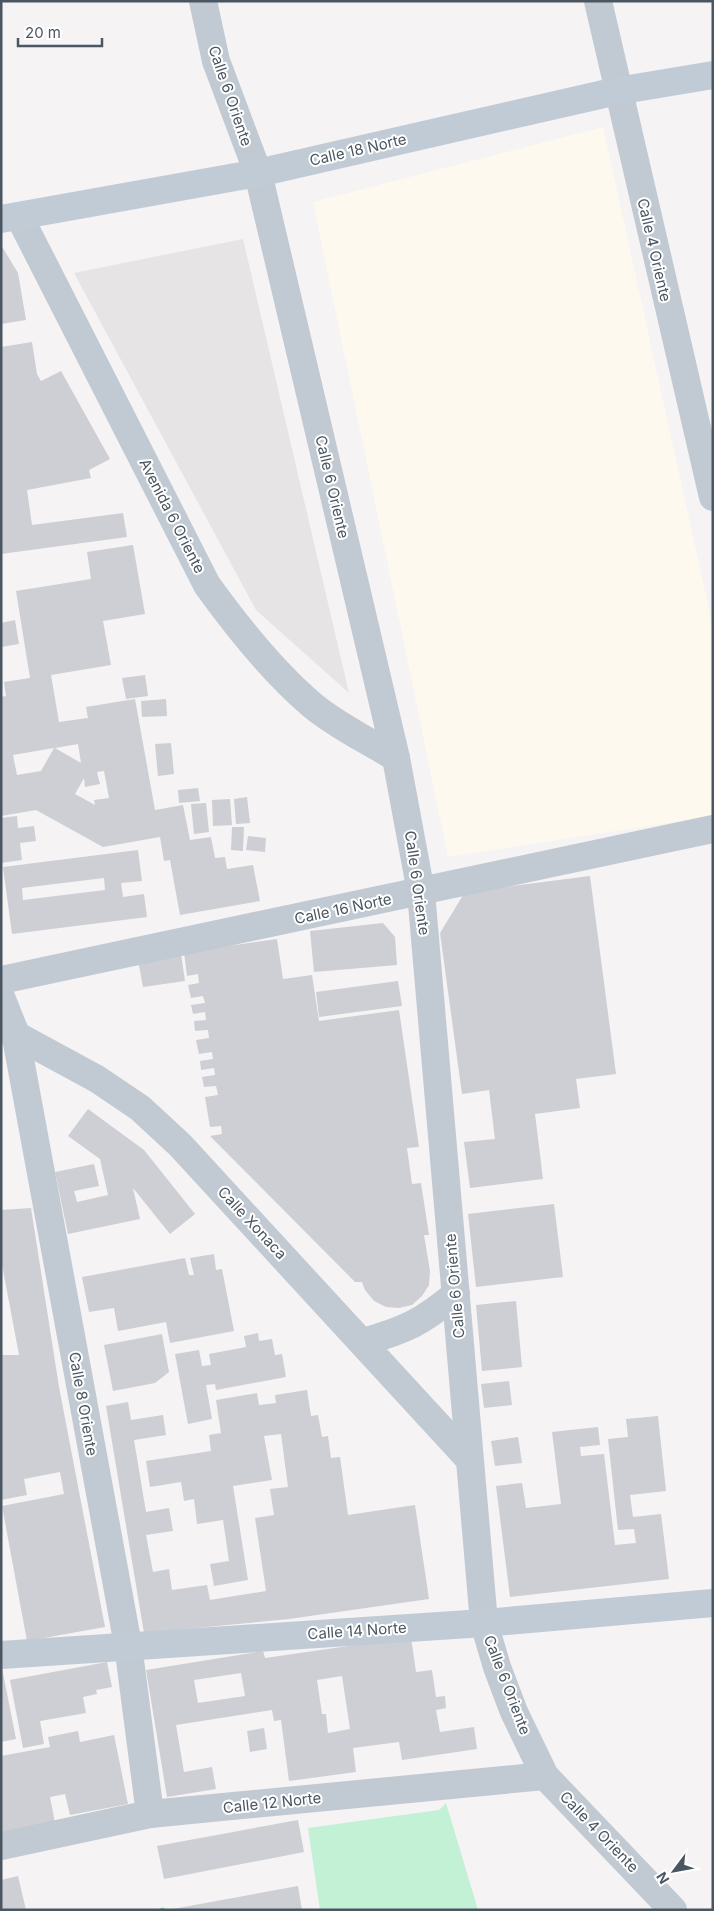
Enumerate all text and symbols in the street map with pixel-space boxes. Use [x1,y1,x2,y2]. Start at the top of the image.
scale bar [18,15,101,47]
text: 20 m [25,23,61,42]
street label: Calle 6 Oriente [204,43,257,149]
street label: Calle 18 Norte [308,129,408,170]
street label: Calle 4 Oriente [633,196,676,303]
street label: Calle 6 Oriente [311,433,354,540]
street label: Avenida 6 Oriente [135,455,210,576]
street label: Calle 6 Oriente [401,830,434,936]
street label: Calle 16 Norte [293,889,393,928]
street label: Calle Xonaca [214,1182,291,1263]
street label: Calle 6 Oriente [440,1233,469,1339]
street label: Calle 8 Oriente [65,1350,102,1457]
street label: Calle 14 Norte [307,1618,407,1643]
street label: Calle 6 Oriente [480,1632,535,1737]
street label: Calle 4 Oriente [556,1787,643,1876]
street label: Calle 12 Norte [222,1788,322,1817]
north arrow [649,1846,699,1896]
text: N [653,1869,673,1887]

